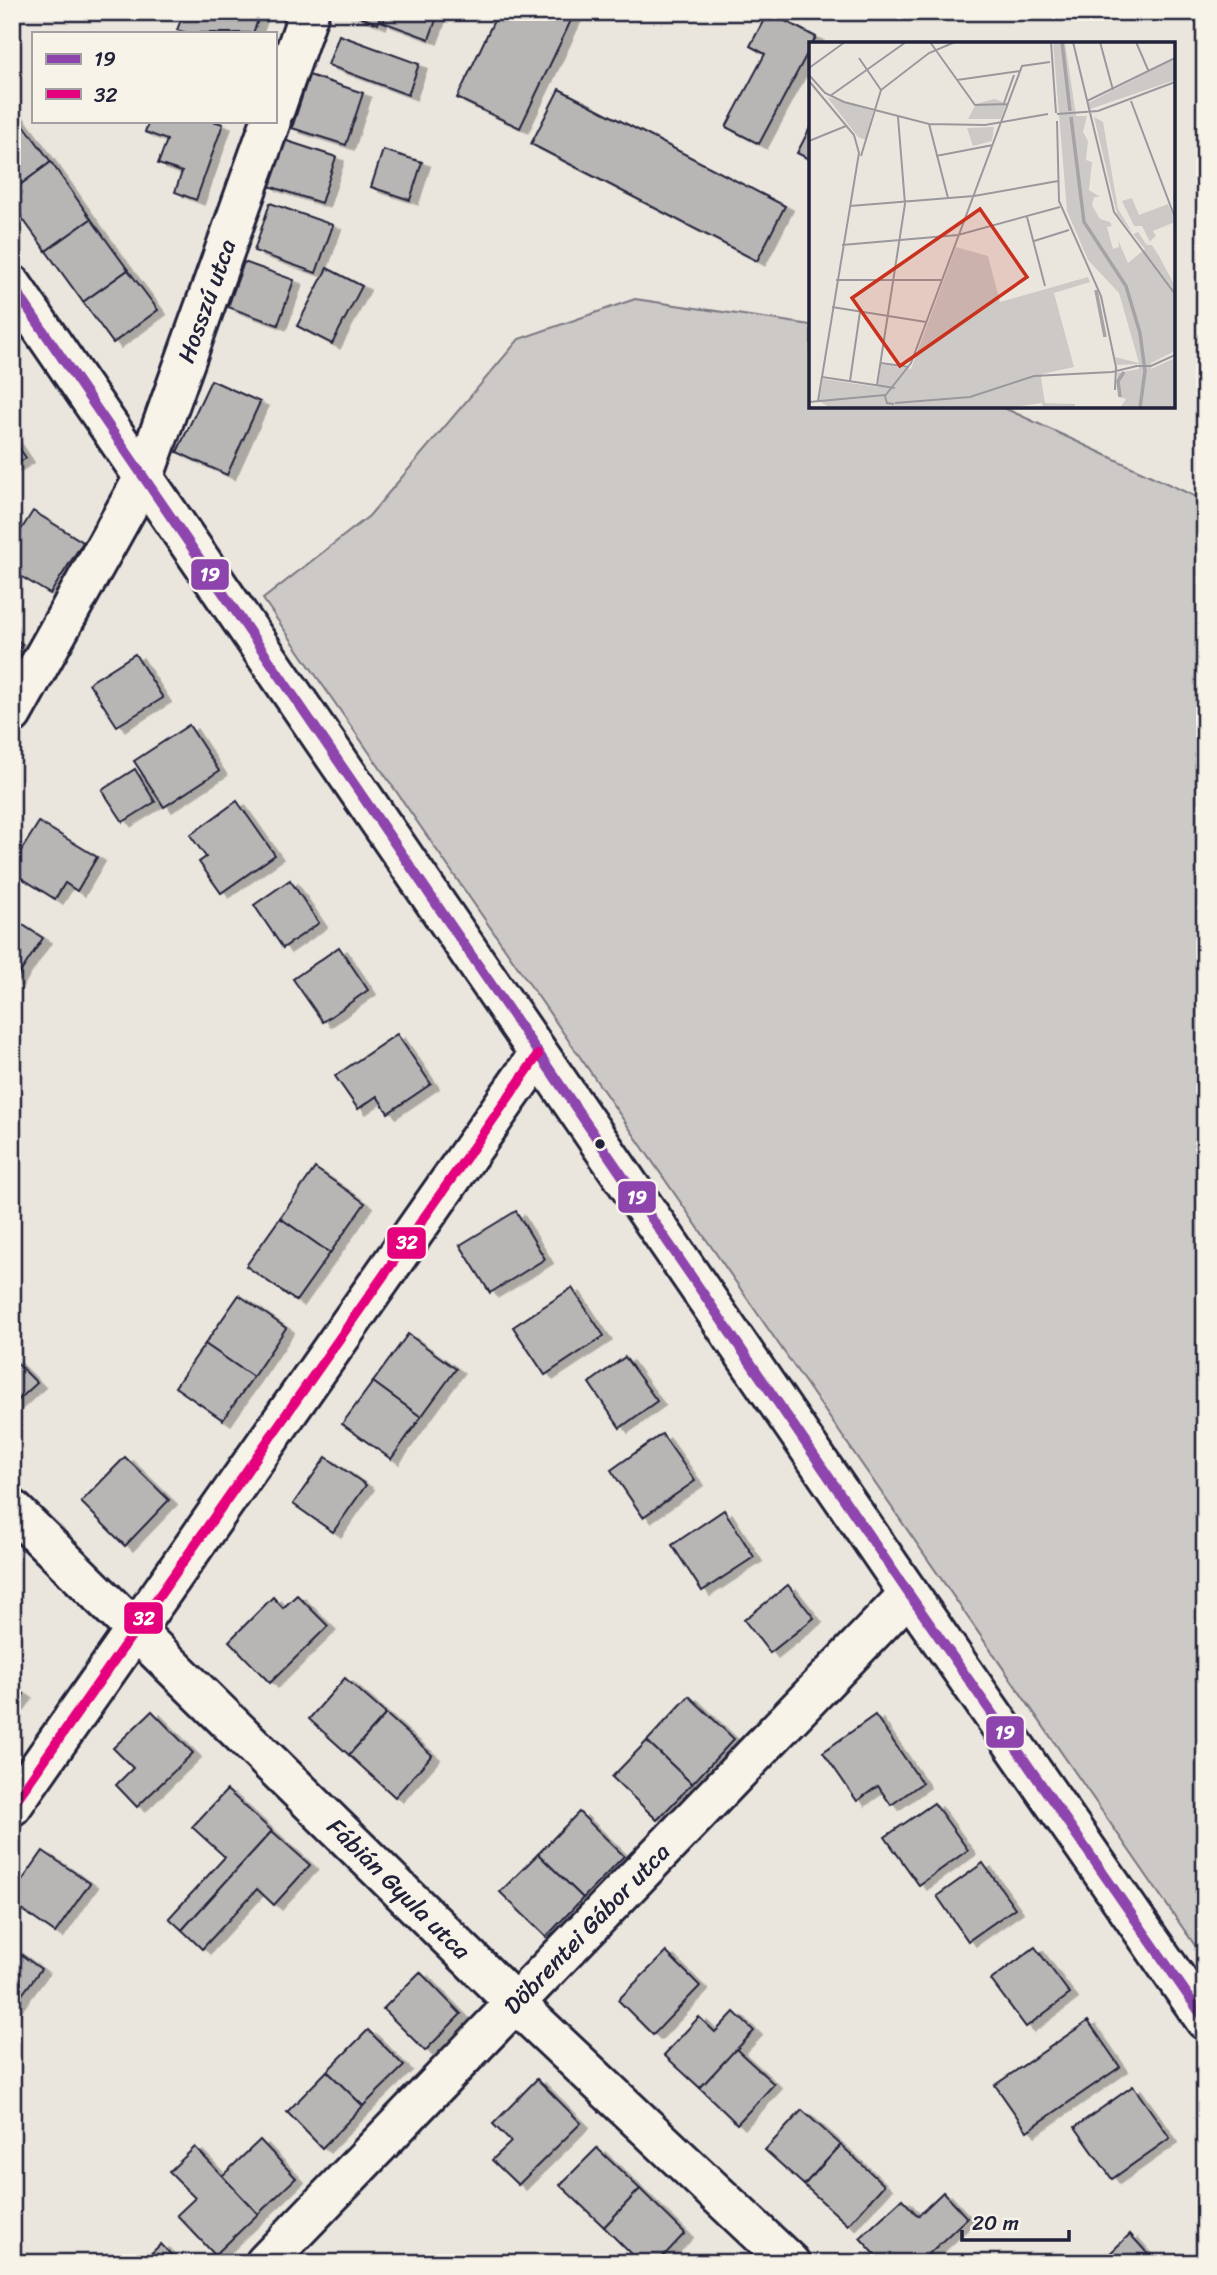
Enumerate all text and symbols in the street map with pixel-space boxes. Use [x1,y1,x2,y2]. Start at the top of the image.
legend [32,32,276,122]
text: 19 [94,40,116,78]
inset map [809,42,1175,408]
text: 32 [94,76,118,114]
street label: Hosszú utca [165,233,248,369]
line badge: 19 [190,558,230,591]
text: 19 [200,558,220,591]
unlabelled marker [593,1137,607,1151]
line badge: 19 [617,1180,657,1214]
text: 19 [627,1181,647,1214]
line badge: 32 [386,1226,427,1260]
text: 32 [395,1226,418,1259]
line badge: 32 [123,1601,164,1635]
text: 32 [132,1602,155,1635]
line badge: 19 [985,1715,1025,1749]
text: 19 [995,1716,1015,1749]
street label: Fábián Gyula utca [317,1808,481,1971]
street label: Döbrentei Gábor utca [493,1833,680,2025]
scale bar [962,2198,1068,2242]
text: 20 m [972,2204,1019,2242]

